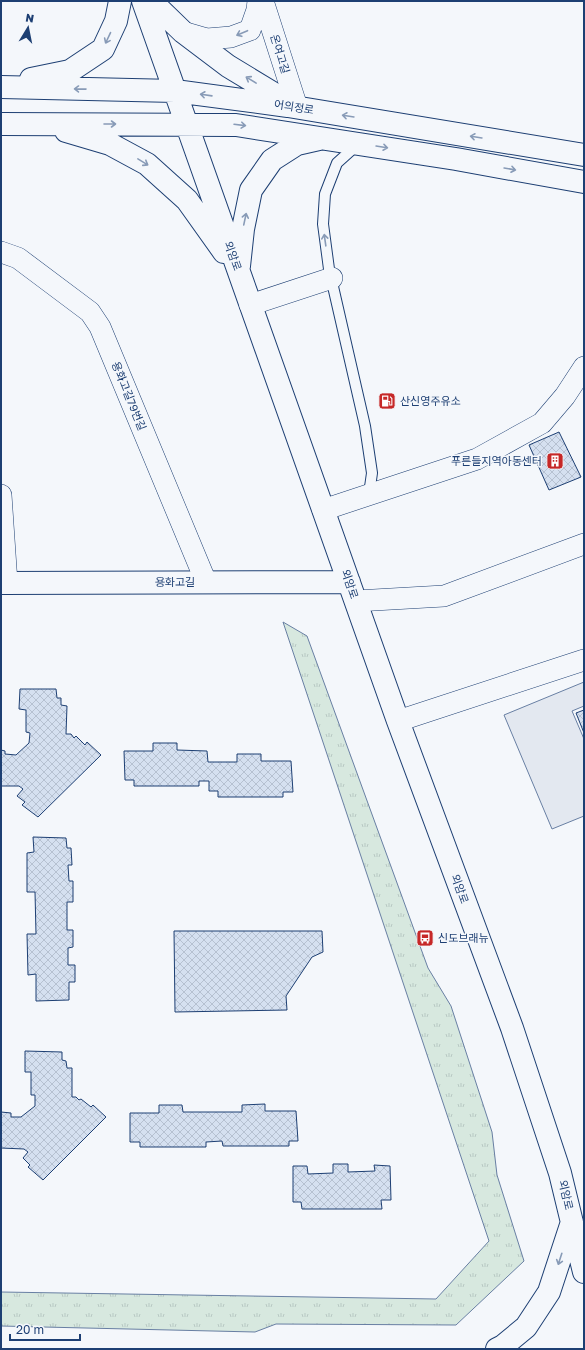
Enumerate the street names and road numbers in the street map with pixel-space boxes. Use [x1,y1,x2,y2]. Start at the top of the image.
street label: 온여고길 [268,33,293,75]
street label: 어의정로 [273,97,315,116]
street label: 외암로 [222,239,245,272]
street label: 용화고길79번길 [110,359,149,432]
street label: 외암로 [339,567,362,600]
street label: 용화고길 [155,575,195,588]
street label: 외암로 [449,872,472,905]
street label: 외암로 [557,1179,576,1211]

